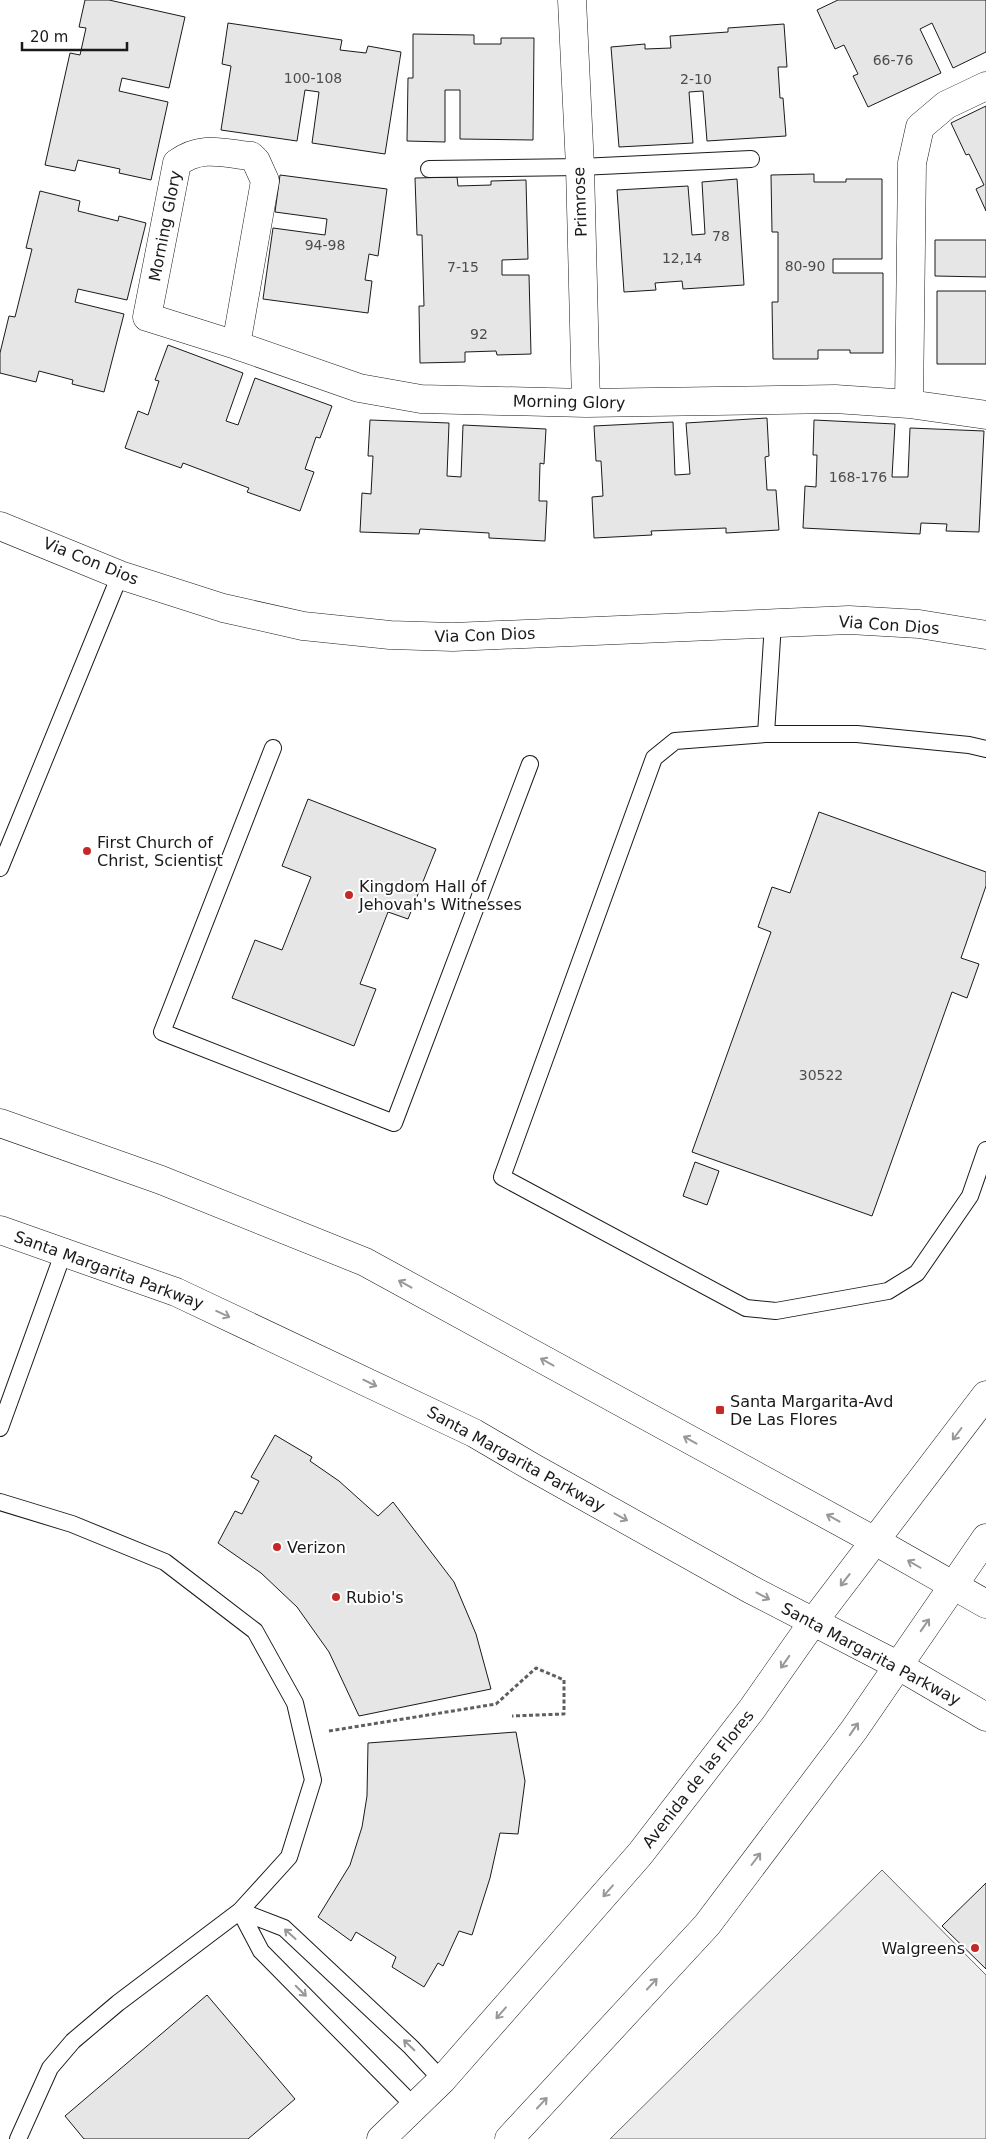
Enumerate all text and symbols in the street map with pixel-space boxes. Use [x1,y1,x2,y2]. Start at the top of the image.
scale bar [22,20,128,52]
text: 20 m [30,28,68,46]
house number: 66-76 [873,52,913,68]
house number: 100-108 [284,70,342,86]
house number: 2-10 [680,71,712,87]
street label: Primrose [569,167,591,237]
street label: Morning Glory [145,169,185,283]
house number: 78 [712,228,730,244]
house number: 94-98 [305,237,345,253]
house number: 12,14 [662,250,702,266]
house number: 80-90 [785,258,825,274]
house number: 7-15 [447,259,479,275]
house number: 92 [470,326,488,342]
street label: Morning Glory [513,392,625,412]
house number: 168-176 [829,469,887,485]
street label: Via Con Dios [41,533,141,589]
street label: Via Con Dios [838,612,940,638]
street label: Via Con Dios [434,624,536,646]
place label: First Church of Christ, Scientist [97,833,223,870]
marker: First Church of Christ, Scientist [81,845,93,857]
place label: Kingdom Hall of Jehovah's Witnesses [358,877,522,914]
marker: Kingdom Hall of Jehovah's Witnesses [343,889,355,901]
house number: 30522 [799,1067,843,1083]
street label: Santa Margarita Parkway [12,1227,206,1313]
one-way arrow [397,1279,412,1289]
one-way arrow [216,1309,231,1319]
one-way arrow [540,1357,555,1367]
one-way arrow [363,1378,378,1388]
place label: Santa Margarita-Avd De Las Flores [730,1392,893,1429]
street label: Santa Margarita Parkway [424,1402,608,1516]
marker: Santa Margarita-Avd De Las Flores [714,1404,726,1416]
one-way arrow [951,1427,962,1440]
one-way arrow [683,1435,698,1444]
one-way arrow [613,1512,627,1522]
one-way arrow [825,1513,840,1523]
place label: Verizon [287,1538,346,1557]
marker: Verizon [271,1541,283,1553]
one-way arrow [907,1558,921,1568]
one-way arrow [840,1573,851,1586]
place label: Rubio's [346,1588,404,1607]
marker: Rubio's [330,1591,342,1603]
one-way arrow [755,1591,770,1601]
street label: Santa Margarita Parkway [778,1599,964,1709]
one-way arrow [920,1619,930,1633]
one-way arrow [780,1655,790,1669]
street label: Avenida de las Flores [638,1706,758,1852]
one-way arrow [849,1722,859,1736]
one-way arrow [751,1853,762,1866]
one-way arrow [602,1884,614,1897]
one-way arrow [284,1928,297,1940]
place label: Walgreens [881,1939,965,1958]
marker: Walgreens [969,1942,981,1954]
one-way arrow [646,1978,658,1991]
one-way arrow [295,1984,307,1997]
one-way arrow [495,2007,507,2020]
one-way arrow [403,2039,415,2051]
one-way arrow [536,2097,548,2110]

